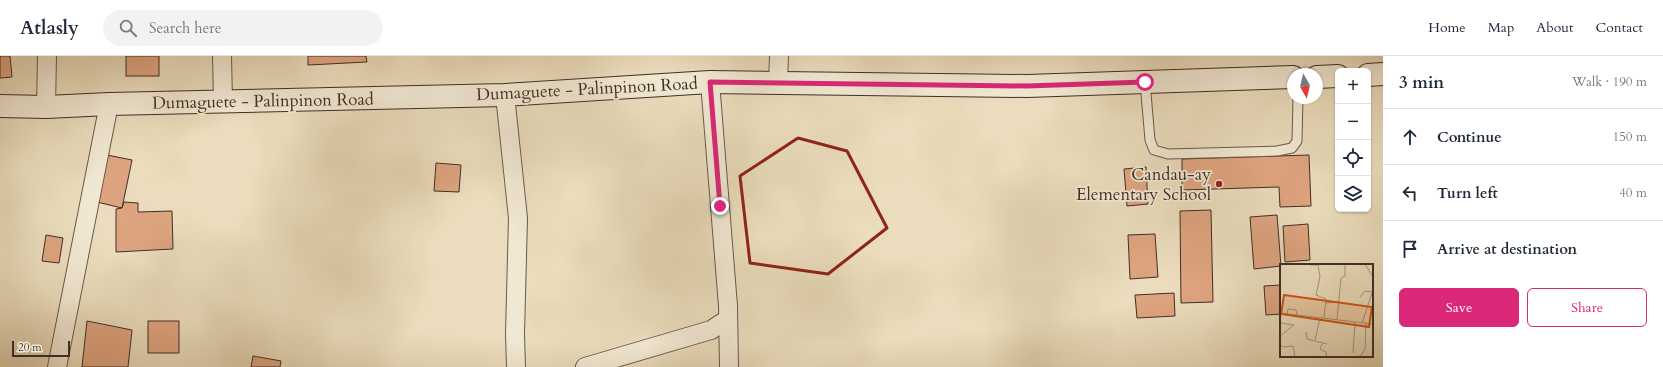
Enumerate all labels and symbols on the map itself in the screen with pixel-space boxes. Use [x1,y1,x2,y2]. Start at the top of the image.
north arrow [1287,68,1323,104]
street label: Dumaguete - Palinpinon Road [476,72,698,106]
route start [1136,73,1154,91]
street label: Dumaguete - Palinpinon Road [152,88,374,114]
place label: Candau-ay Elementary School [1076,163,1212,206]
marker: Candau-ay Elementary School [1214,179,1224,189]
route end [711,197,729,215]
inset map [1280,264,1373,357]
scale bar [12,339,70,358]

